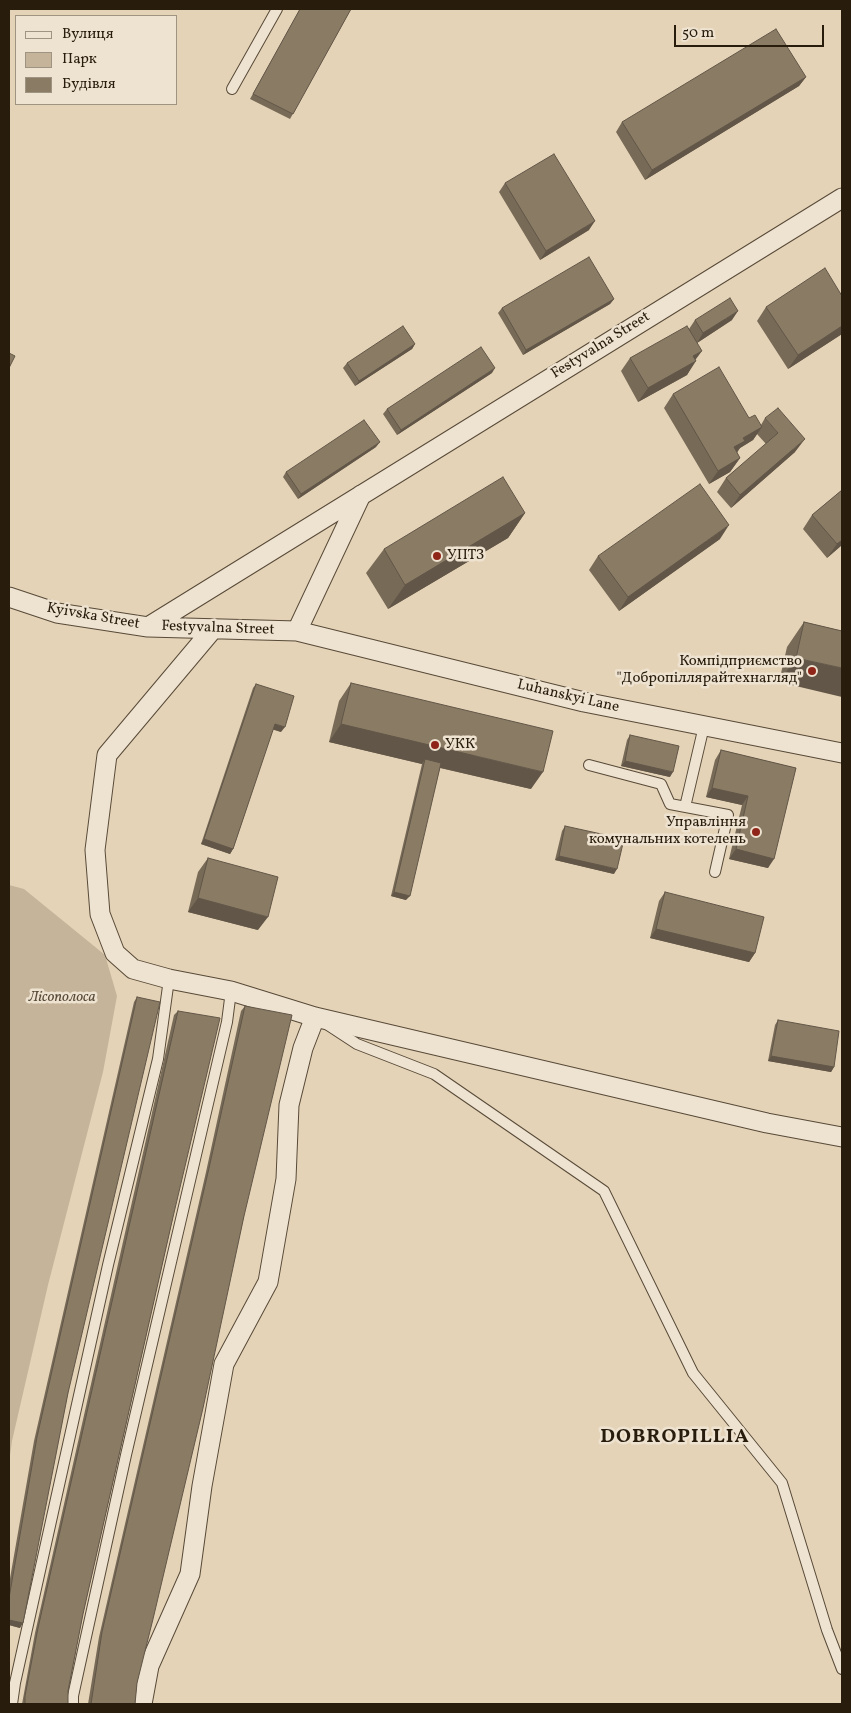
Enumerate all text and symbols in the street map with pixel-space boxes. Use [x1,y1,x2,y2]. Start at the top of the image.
legend [15,15,178,105]
scale bar [676,15,826,47]
text: 50 m [682,23,714,44]
text: Вулиця [62,24,113,45]
text: Парк [62,49,97,70]
text: Будівля [62,74,116,95]
street label: Festyvalna Street [548,308,654,384]
place label: УПТЗ [447,547,484,565]
marker: УПТЗ [431,550,443,562]
street label: Kyivska Street [45,600,141,634]
street label: Festyvalna Street [161,618,275,640]
place label: Компідприємство "Добропіллярайтехнагляд" [616,653,802,688]
marker: Компідприємство "Добропіллярайтехнагляд" [806,665,818,677]
street label: Luhanskyi Lane [515,676,621,718]
place label: УКК [445,736,475,754]
marker: УКК [429,739,441,751]
place label: Управління комунальних котелень [589,814,746,849]
marker: Управління комунальних котелень [750,826,762,838]
park label: Лісополоса [28,989,96,1007]
district label: DOBROPILLIA [599,1426,751,1450]

